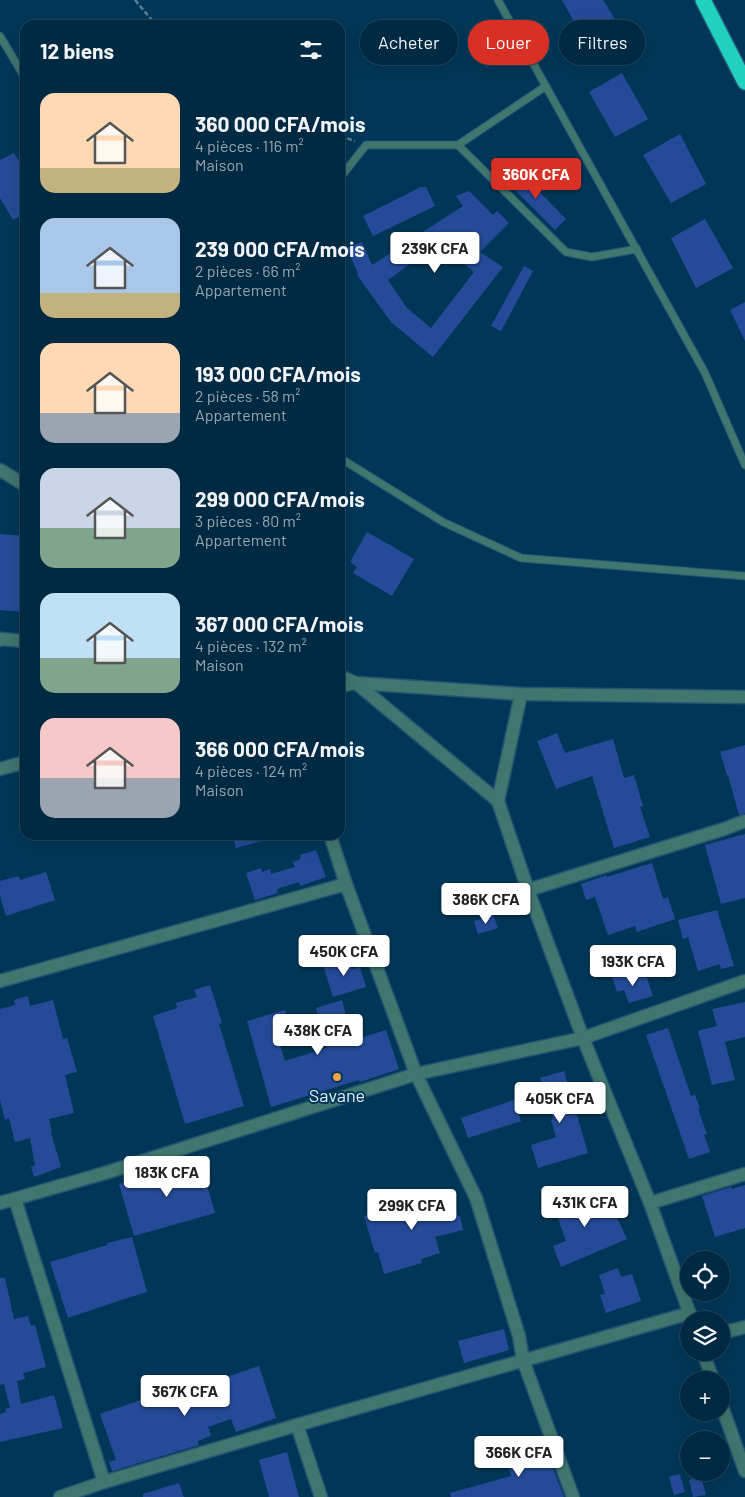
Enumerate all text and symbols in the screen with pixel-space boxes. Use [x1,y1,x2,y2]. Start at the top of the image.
chip: Acheter [360,20,458,65]
chip: Louer [468,20,549,65]
chip: Filtres [559,20,645,65]
icon: filters [297,36,325,64]
text: 12 biens [40,38,114,63]
text: 360 000 CFA/mois [195,111,365,136]
icon: home [80,113,140,173]
text: 4 pièces · 116 m² [195,136,304,155]
text: Maison [195,155,244,174]
pin: 360K CFA [484,158,588,200]
text: 360K CFA [502,164,570,183]
pin: 239K CFA [383,232,487,274]
text: 239 000 CFA/mois [195,236,365,261]
icon: home [80,238,140,298]
text: 239K CFA [401,238,469,257]
text: 2 pièces · 66 m² [195,261,300,280]
text: Appartement [195,280,287,299]
text: 193 000 CFA/mois [195,361,361,386]
icon: home [80,363,140,423]
text: 2 pièces · 58 m² [195,386,301,405]
text: Appartement [195,405,287,424]
text: 299 000 CFA/mois [195,486,365,511]
icon: home [80,488,140,548]
text: 3 pièces · 80 m² [195,511,301,530]
text: Appartement [195,530,287,549]
text: 367 000 CFA/mois [195,611,364,636]
icon: home [80,613,140,673]
text: 4 pièces · 132 m² [195,636,307,655]
text: Maison [195,655,244,674]
text: 366 000 CFA/mois [195,736,365,761]
icon: home [80,738,140,798]
text: 4 pièces · 124 m² [195,761,307,780]
text: Maison [195,780,244,799]
pin: 386K CFA [434,882,538,925]
text: 386K CFA [452,889,520,908]
pin: 450K CFA [292,934,396,977]
text: 450K CFA [310,941,378,960]
pin: 193K CFA [581,944,685,987]
text: 193K CFA [601,951,665,970]
pin: 438K CFA [266,1014,370,1056]
text: 438K CFA [284,1020,352,1039]
marker: Savane [331,1071,343,1083]
pin: 405K CFA [508,1082,612,1124]
place label: Savane [309,1084,365,1106]
text: 405K CFA [526,1088,594,1107]
pin: 183K CFA [115,1156,219,1198]
text: 183K CFA [135,1162,199,1181]
pin: 431K CFA [533,1186,637,1228]
pin: 299K CFA [360,1188,464,1231]
text: 431K CFA [552,1192,618,1211]
text: 299K CFA [378,1195,446,1214]
map controls [680,1251,730,1481]
button: locate [680,1251,730,1301]
button: layers [680,1311,730,1361]
button: + [680,1371,730,1421]
pin: 367K CFA [133,1374,237,1417]
text: 367K CFA [152,1381,218,1400]
button: − [680,1431,730,1481]
pin: 366K CFA [467,1436,571,1478]
text: 366K CFA [485,1442,553,1461]

